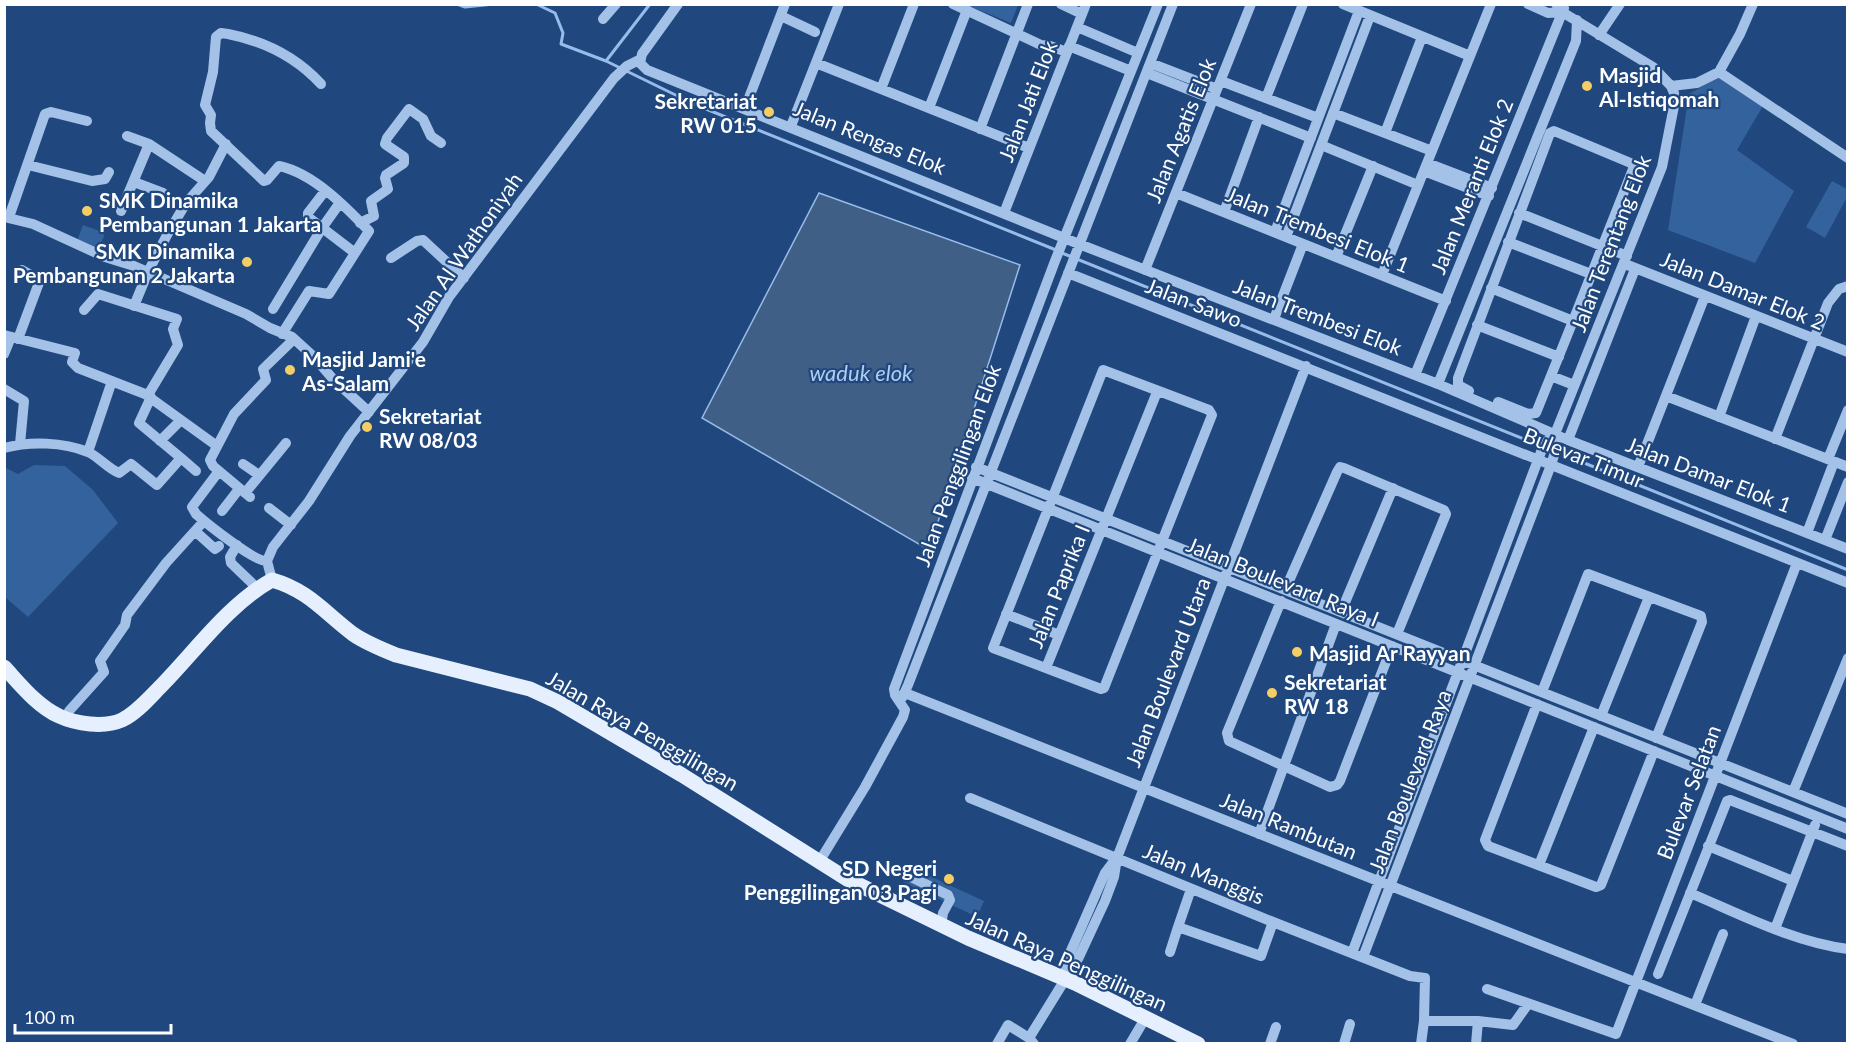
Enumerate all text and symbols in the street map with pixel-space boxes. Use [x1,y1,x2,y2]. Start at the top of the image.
street label: Jalan Jati Elok [993,37,1062,165]
street label: Jalan Agatis Elok [1140,54,1220,206]
place label: Masjid Al-Istiqomah [1598,62,1719,111]
marker: Masjid Al-Istiqomah [1580,79,1594,93]
place label: Sekretariat RW 015 [654,88,757,137]
street label: Jalan Rengas Elok [790,95,950,179]
street label: Jalan Meranti Elok 2 [1424,95,1518,277]
marker: Sekretariat RW 015 [762,105,776,119]
street label: Jalan Terentang Elok [1565,151,1655,335]
street label: Jalan Al Wathoniyah [399,167,527,335]
street label: Jalan Trembesi Elok 1 [1223,181,1413,277]
place label: SMK Dinamika Pembangunan 1 Jakarta [99,187,321,236]
marker: SMK Dinamika Pembangunan 1 Jakarta [80,204,94,218]
place label: SMK Dinamika Pembangunan 2 Jakarta [13,238,235,287]
street label: Jalan Damar Elok 2 [1657,246,1829,334]
marker: SMK Dinamika Pembangunan 2 Jakarta [240,255,254,269]
street label: Jalan Sawo [1142,272,1246,332]
street label: Jalan Trembesi Elok [1230,272,1406,360]
place label: Masjid Jami'e As-Salam [301,346,426,395]
water label: waduk elok [809,359,913,386]
street label: Jalan Penggilingan Elok [909,360,1005,569]
marker: Masjid Jami'e As-Salam [283,363,297,377]
place label: Sekretariat RW 08/03 [379,403,482,452]
marker: Sekretariat RW 08/03 [360,420,374,434]
street label: Bulevar Timur [1520,421,1648,493]
street label: Jalan Damar Elok 1 [1623,431,1795,517]
street label: Jalan Paprika I [1022,521,1094,651]
street label: Jalan Boulevard Raya I [1183,531,1383,631]
street label: Jalan Boulevard Utara [1119,574,1215,770]
place label: Masjid Ar Rayyan [1309,640,1471,665]
marker: Masjid Ar Rayyan [1290,645,1304,659]
street label: Jalan Raya Penggilingan [543,665,743,795]
place label: Sekretariat RW 18 [1284,669,1387,718]
marker: Sekretariat RW 18 [1265,686,1279,700]
street label: Jalan Boulevard Raya [1363,686,1455,876]
street label: Bulevar Selatan [1651,721,1725,863]
street label: Jalan Rambutan [1217,786,1361,864]
street label: Jalan Manggis [1140,837,1268,909]
place label: SD Negeri Penggilingan 03 Pagi [744,855,937,904]
marker: SD Negeri Penggilingan 03 Pagi [942,872,956,886]
street label: Jalan Raya Penggilingan [963,904,1171,1016]
scale bar [15,997,171,1035]
text: 100 m [24,1006,75,1028]

